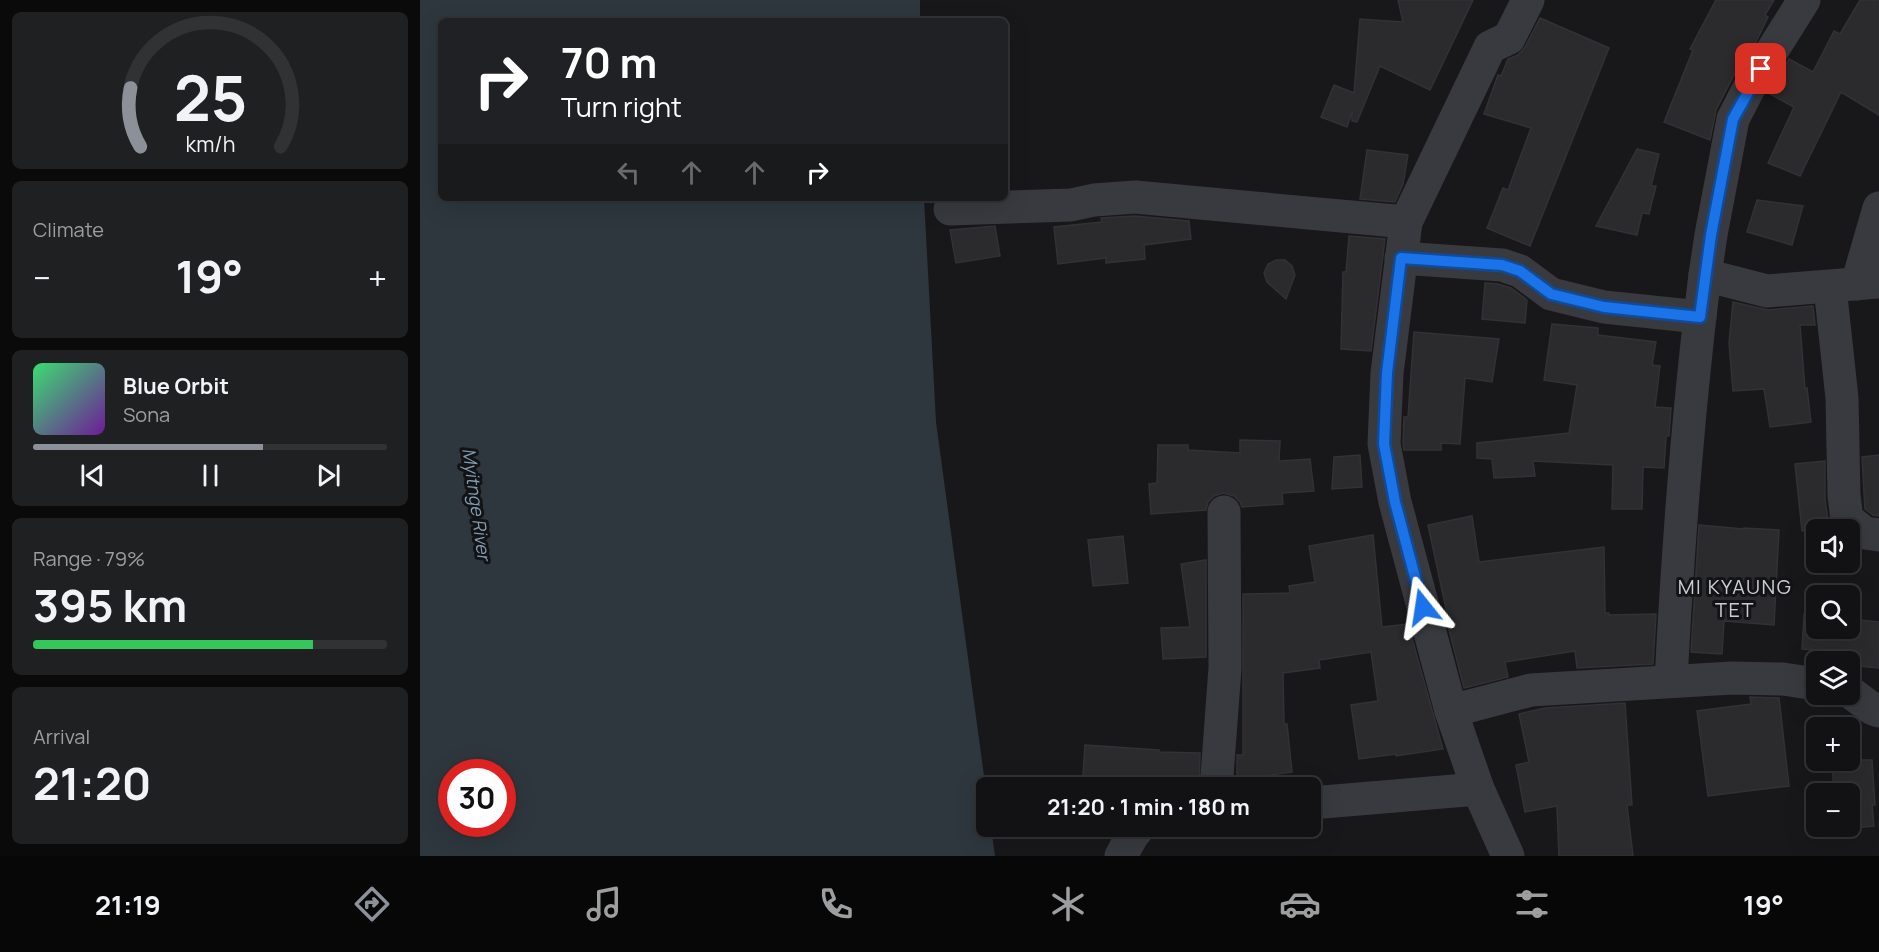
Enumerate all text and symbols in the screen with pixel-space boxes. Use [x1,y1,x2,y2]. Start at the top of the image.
text: 70 m [561,33,657,91]
icon: right [462,42,540,120]
pin [1735,43,1786,94]
icon: arrive [1744,52,1777,85]
text: 25 [173,55,247,141]
text: Turn right [561,88,682,125]
text: km/h [185,130,235,159]
icon: left [612,156,645,189]
icon: ahead [675,156,708,189]
icon: ahead [738,156,771,189]
icon: right [801,156,834,189]
text: Climate [33,216,104,243]
text: 19° [175,245,243,307]
text: − [33,255,51,300]
text: + [368,255,387,300]
text: Blue Orbit [123,371,229,401]
text: Sona [123,401,170,428]
water label: Myitnge River [457,446,497,564]
icon: previous [76,459,109,492]
icon: pause [194,459,227,492]
icon: next [312,459,345,492]
map controls [1806,519,1860,837]
button: sound [1806,519,1860,573]
text: Range · 79% [33,545,145,572]
district label: MI KYAUNG TET [1678,573,1792,623]
text: 395 km [33,574,187,636]
position arrow [1391,575,1455,639]
button: search [1806,585,1860,639]
button: layers [1806,651,1860,705]
button: + [1806,717,1860,771]
text: Arrival [33,723,90,750]
text: 21:20 [33,752,151,814]
speed limit sign: 30 [438,759,516,837]
button: − [1806,783,1860,837]
text: 21:20 · 1 min · 180 m [1047,792,1250,822]
icon: directions [351,883,393,925]
icon: music [583,883,625,925]
icon: phone [815,883,857,925]
icon: climate [1047,883,1089,925]
icon: car [1279,883,1321,925]
icon: filters [1511,883,1553,925]
text: 21:19 [95,886,161,923]
text: 19° [1743,886,1784,923]

